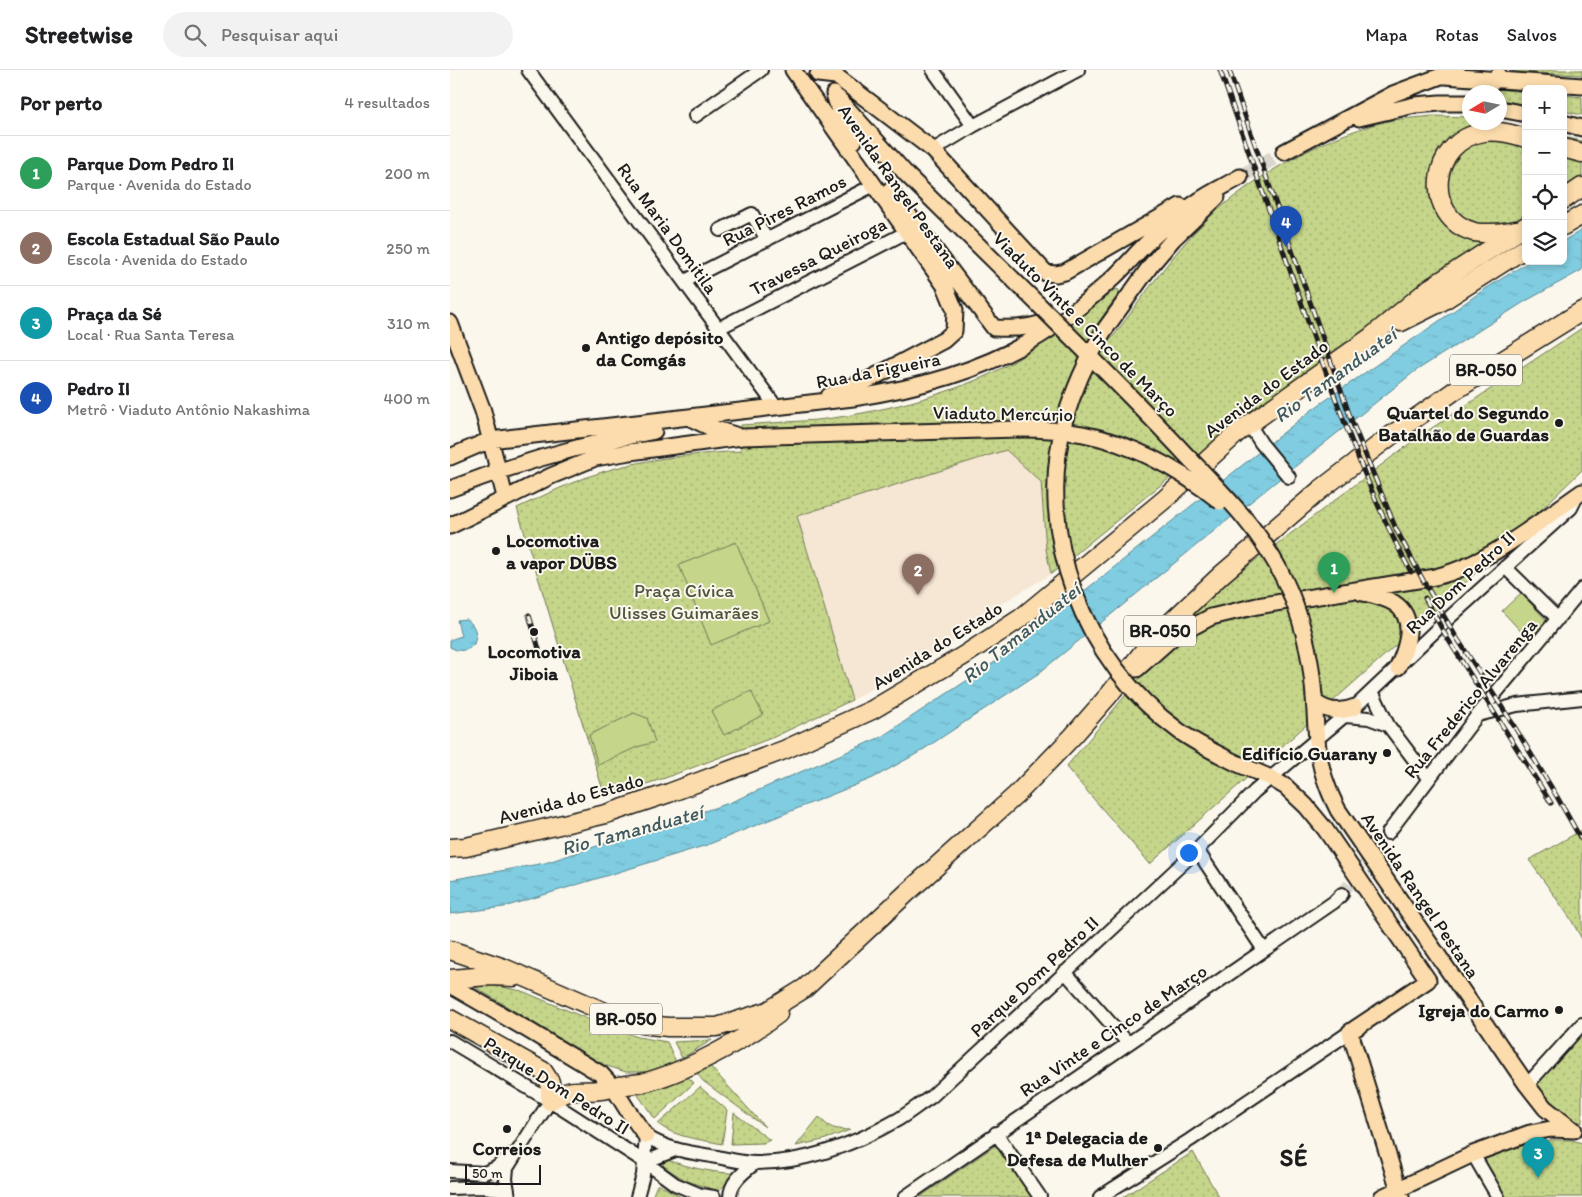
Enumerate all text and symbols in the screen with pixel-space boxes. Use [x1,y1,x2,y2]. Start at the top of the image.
search box [163,12,513,57]
text: Streetwise [25,20,133,49]
icon: search [181,21,209,49]
text: Pesquisar aqui [221,23,338,46]
text: Mapa [1365,24,1407,46]
text: Rotas [1435,24,1479,46]
text: Salvos [1507,24,1557,46]
north arrow [1462,85,1507,130]
map controls [1522,85,1567,265]
button: + [1522,85,1567,130]
text: Por perto [20,90,102,115]
text: 4 resultados [344,93,430,112]
street label: Avenida Rangel Pestana [833,100,964,273]
button: − [1522,130,1567,175]
text: Parque Dom Pedro II [67,152,234,175]
street label: Rua Maria Domitila [612,158,723,298]
text: 1 [32,164,40,183]
text: 200 m [385,164,430,183]
street label: Rua Pires Ramos [719,169,850,252]
text: Parque · Avenida do Estado [67,175,252,194]
button: locate [1522,175,1567,220]
pin: 4 [1270,206,1302,247]
street label: Travessa Queiroga [746,212,890,301]
button: layers [1522,220,1567,265]
text: Escola Estadual São Paulo [67,227,280,250]
street label: Viaduto Vinte e Cinco de Março [988,227,1183,422]
text: 2 [32,239,40,258]
text: 250 m [386,239,430,258]
text: Escola · Avenida do Estado [67,250,248,269]
text: Praça da Sé [67,302,162,325]
text: 3 [32,314,40,333]
text: 310 m [387,314,430,333]
water label: Rio Tamanduateí [1269,321,1403,428]
text: Local · Rua Santa Teresa [67,325,235,344]
place label: Antigo depósito da Comgás [595,326,724,371]
street label: Avenida do Estado [1200,334,1333,443]
marker: Antigo depósito da Comgás [580,342,592,354]
street label: Rua da Figueira [814,347,942,394]
road number: BR-050 [1450,354,1522,386]
text: Pedro II [67,377,130,400]
text: 4 [31,389,41,408]
text: 400 m [384,389,430,408]
text: Metrô · Viaduto Antônio Nakashima [67,400,310,419]
street label: Viaduto Mercúrio [933,401,1073,426]
place label: Quartel do Segundo Batalhão de Guardas [1378,401,1550,446]
marker: Quartel do Segundo Batalhão de Guardas [1553,417,1565,429]
street label: Rua Dom Pedro II [1401,526,1520,639]
place label: Locomotiva a vapor DÜBS [506,529,617,574]
marker: Locomotiva a vapor DÜBS [490,545,502,557]
pin: 1 [1318,552,1350,593]
pin: 2 [902,554,934,595]
water label: Rio Tamanduateí [957,576,1087,688]
park label: Praça Cívica Ulisses Guimarães [609,579,759,624]
street label: Avenida do Estado [868,596,1007,695]
street label: Rua Frederico Alvarenga [1399,614,1542,783]
road number: BR-050 [1124,616,1196,646]
marker: Locomotiva Jiboia [528,626,540,638]
place label: Locomotiva Jiboia [488,640,581,685]
place label: Edifício Guarany [1242,742,1378,765]
marker: Edifício Guarany [1381,747,1393,759]
street label: Avenida do Estado [496,768,646,829]
water label: Rio Tamanduateí [559,799,708,860]
street label: Avenida Rangel Pestana [1356,808,1485,983]
your location [1176,840,1202,866]
street label: Parque Dom Pedro II [965,911,1103,1042]
street label: Rua Vinte e Cinco de Março [1015,959,1211,1102]
place label: Igreja do Carmo [1418,999,1549,1022]
road number: BR-050 [590,1004,662,1034]
marker: Igreja do Carmo [1553,1004,1565,1016]
street label: Parque Dom Pedro II [480,1031,634,1139]
marker: Correios [501,1123,513,1135]
place label: 1ª Delegacia de Defesa de Mulher [1007,1126,1148,1171]
place label: Correios [473,1137,542,1160]
pin: 3 [1522,1137,1554,1178]
marker: 1ª Delegacia de Defesa de Mulher [1152,1142,1164,1154]
district label: SÉ [1280,1143,1308,1172]
scale bar [465,1162,541,1185]
text: 50 m [472,1165,503,1182]

